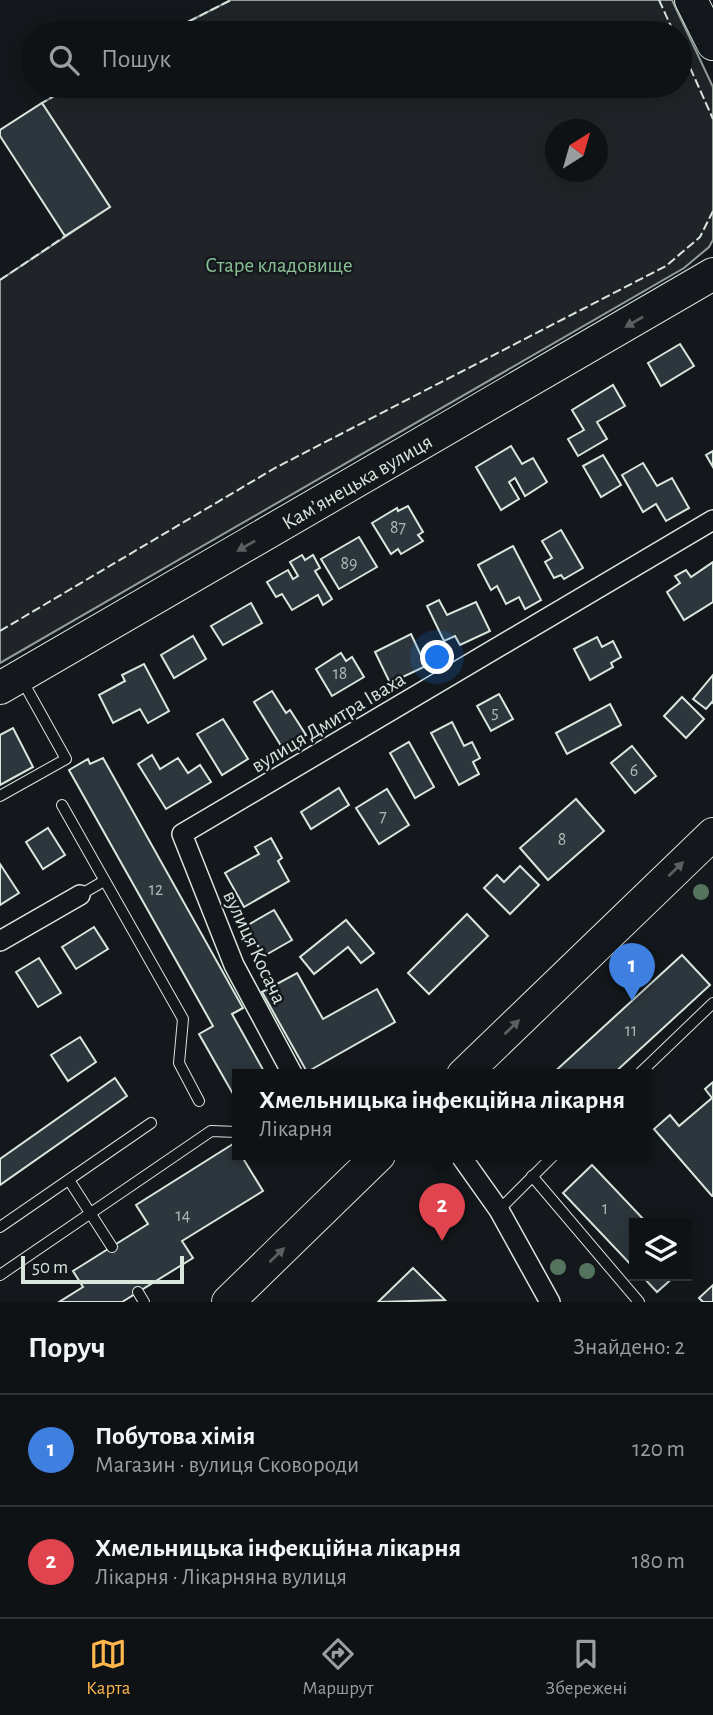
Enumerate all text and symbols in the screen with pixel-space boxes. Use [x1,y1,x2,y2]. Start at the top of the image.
search box [21,21,692,98]
icon: search [45,41,83,79]
text: Пошук [101,46,171,72]
north arrow [545,119,608,182]
park label: Старе кладовище [205,255,353,276]
one-way arrow [624,316,643,328]
street label: Камʼянецька вулиця [278,431,436,534]
house number: 87 [390,519,406,537]
one-way arrow [236,540,256,552]
house number: 89 [341,555,358,573]
your location [420,640,454,674]
house number: 18 [333,665,347,683]
street label: вулиця Дмитра Іваха [248,668,409,777]
house number: 5 [491,704,499,722]
house number: 6 [630,762,638,780]
house number: 7 [379,808,387,826]
house number: 8 [558,831,566,849]
one-way arrow [667,862,684,878]
house number: 12 [149,881,163,899]
street label: вулиця Косача [219,887,290,1007]
pin: 1 [609,943,655,1001]
one-way arrow [503,1020,520,1036]
house number: 11 [625,1022,637,1040]
popup [232,1069,652,1160]
text: Хмельницька інфекційна лікарня [259,1087,625,1113]
text: Лікарня [259,1118,333,1141]
pin: 2 [419,1183,465,1241]
house number: 1 [602,1200,608,1218]
house number: 14 [176,1207,191,1225]
map controls [629,1218,692,1281]
button: layers [629,1218,692,1281]
one-way arrow [268,1247,285,1263]
scale bar [21,1253,184,1285]
text: 50 m [32,1258,68,1277]
text: Поруч [28,1333,106,1363]
text: Знайдено: 2 [573,1336,685,1359]
text: Побутова хімія [95,1423,255,1449]
text: 1 [47,1438,55,1461]
text: 120 m [632,1438,685,1461]
text: Магазин · вулиця Сковороди [95,1454,359,1477]
text: Хмельницька інфекційна лікарня [95,1535,461,1561]
text: 2 [46,1550,56,1573]
text: 180 m [632,1550,685,1573]
text: Лікарня · Лікарняна вулиця [95,1566,347,1589]
tab: Карта [86,1635,130,1700]
tab: Маршрут [302,1635,374,1700]
tab: Збережені [545,1635,627,1700]

